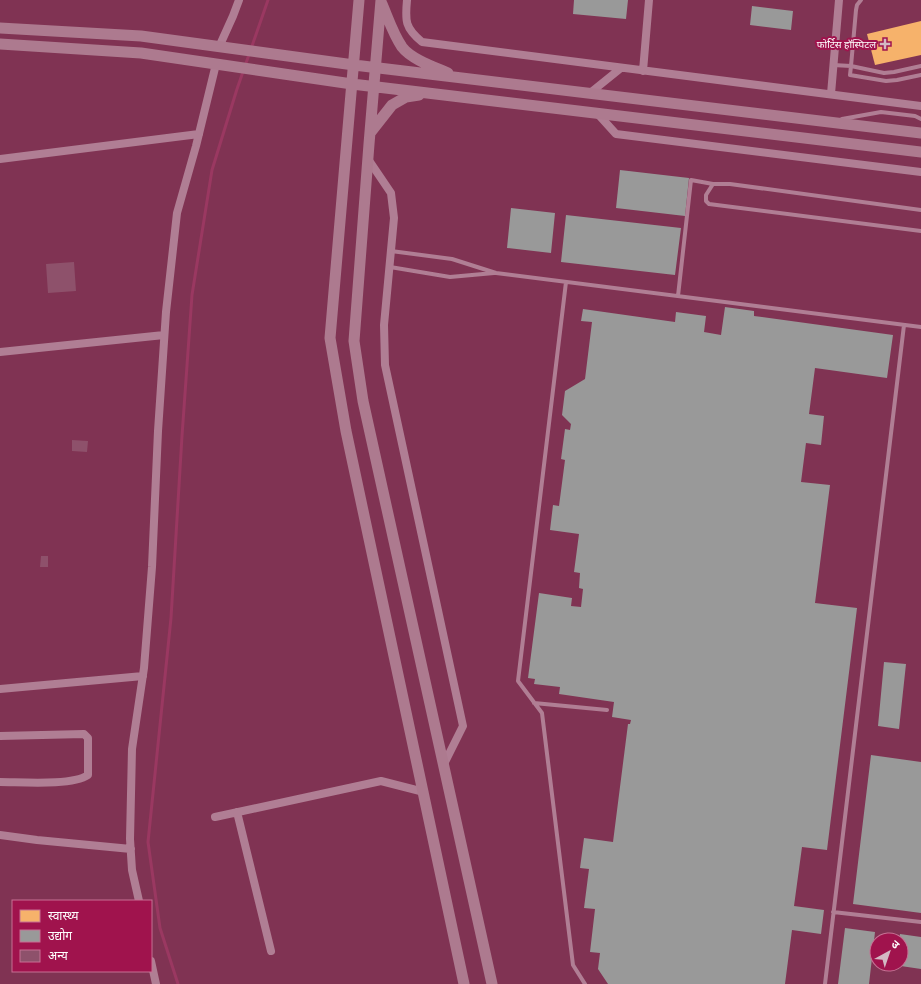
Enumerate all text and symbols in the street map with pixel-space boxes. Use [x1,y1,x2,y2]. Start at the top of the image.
place label: फोर्टिस हॉस्पिटल [817,37,876,51]
marker: फोर्टिस हॉस्पिटल [879,38,891,50]
legend [12,900,152,972]
text: स्वास्थ्य [48,907,80,924]
text: उद्योग [48,927,72,944]
north arrow [869,932,909,972]
text: उ [888,936,903,952]
text: अन्य [48,947,69,964]

